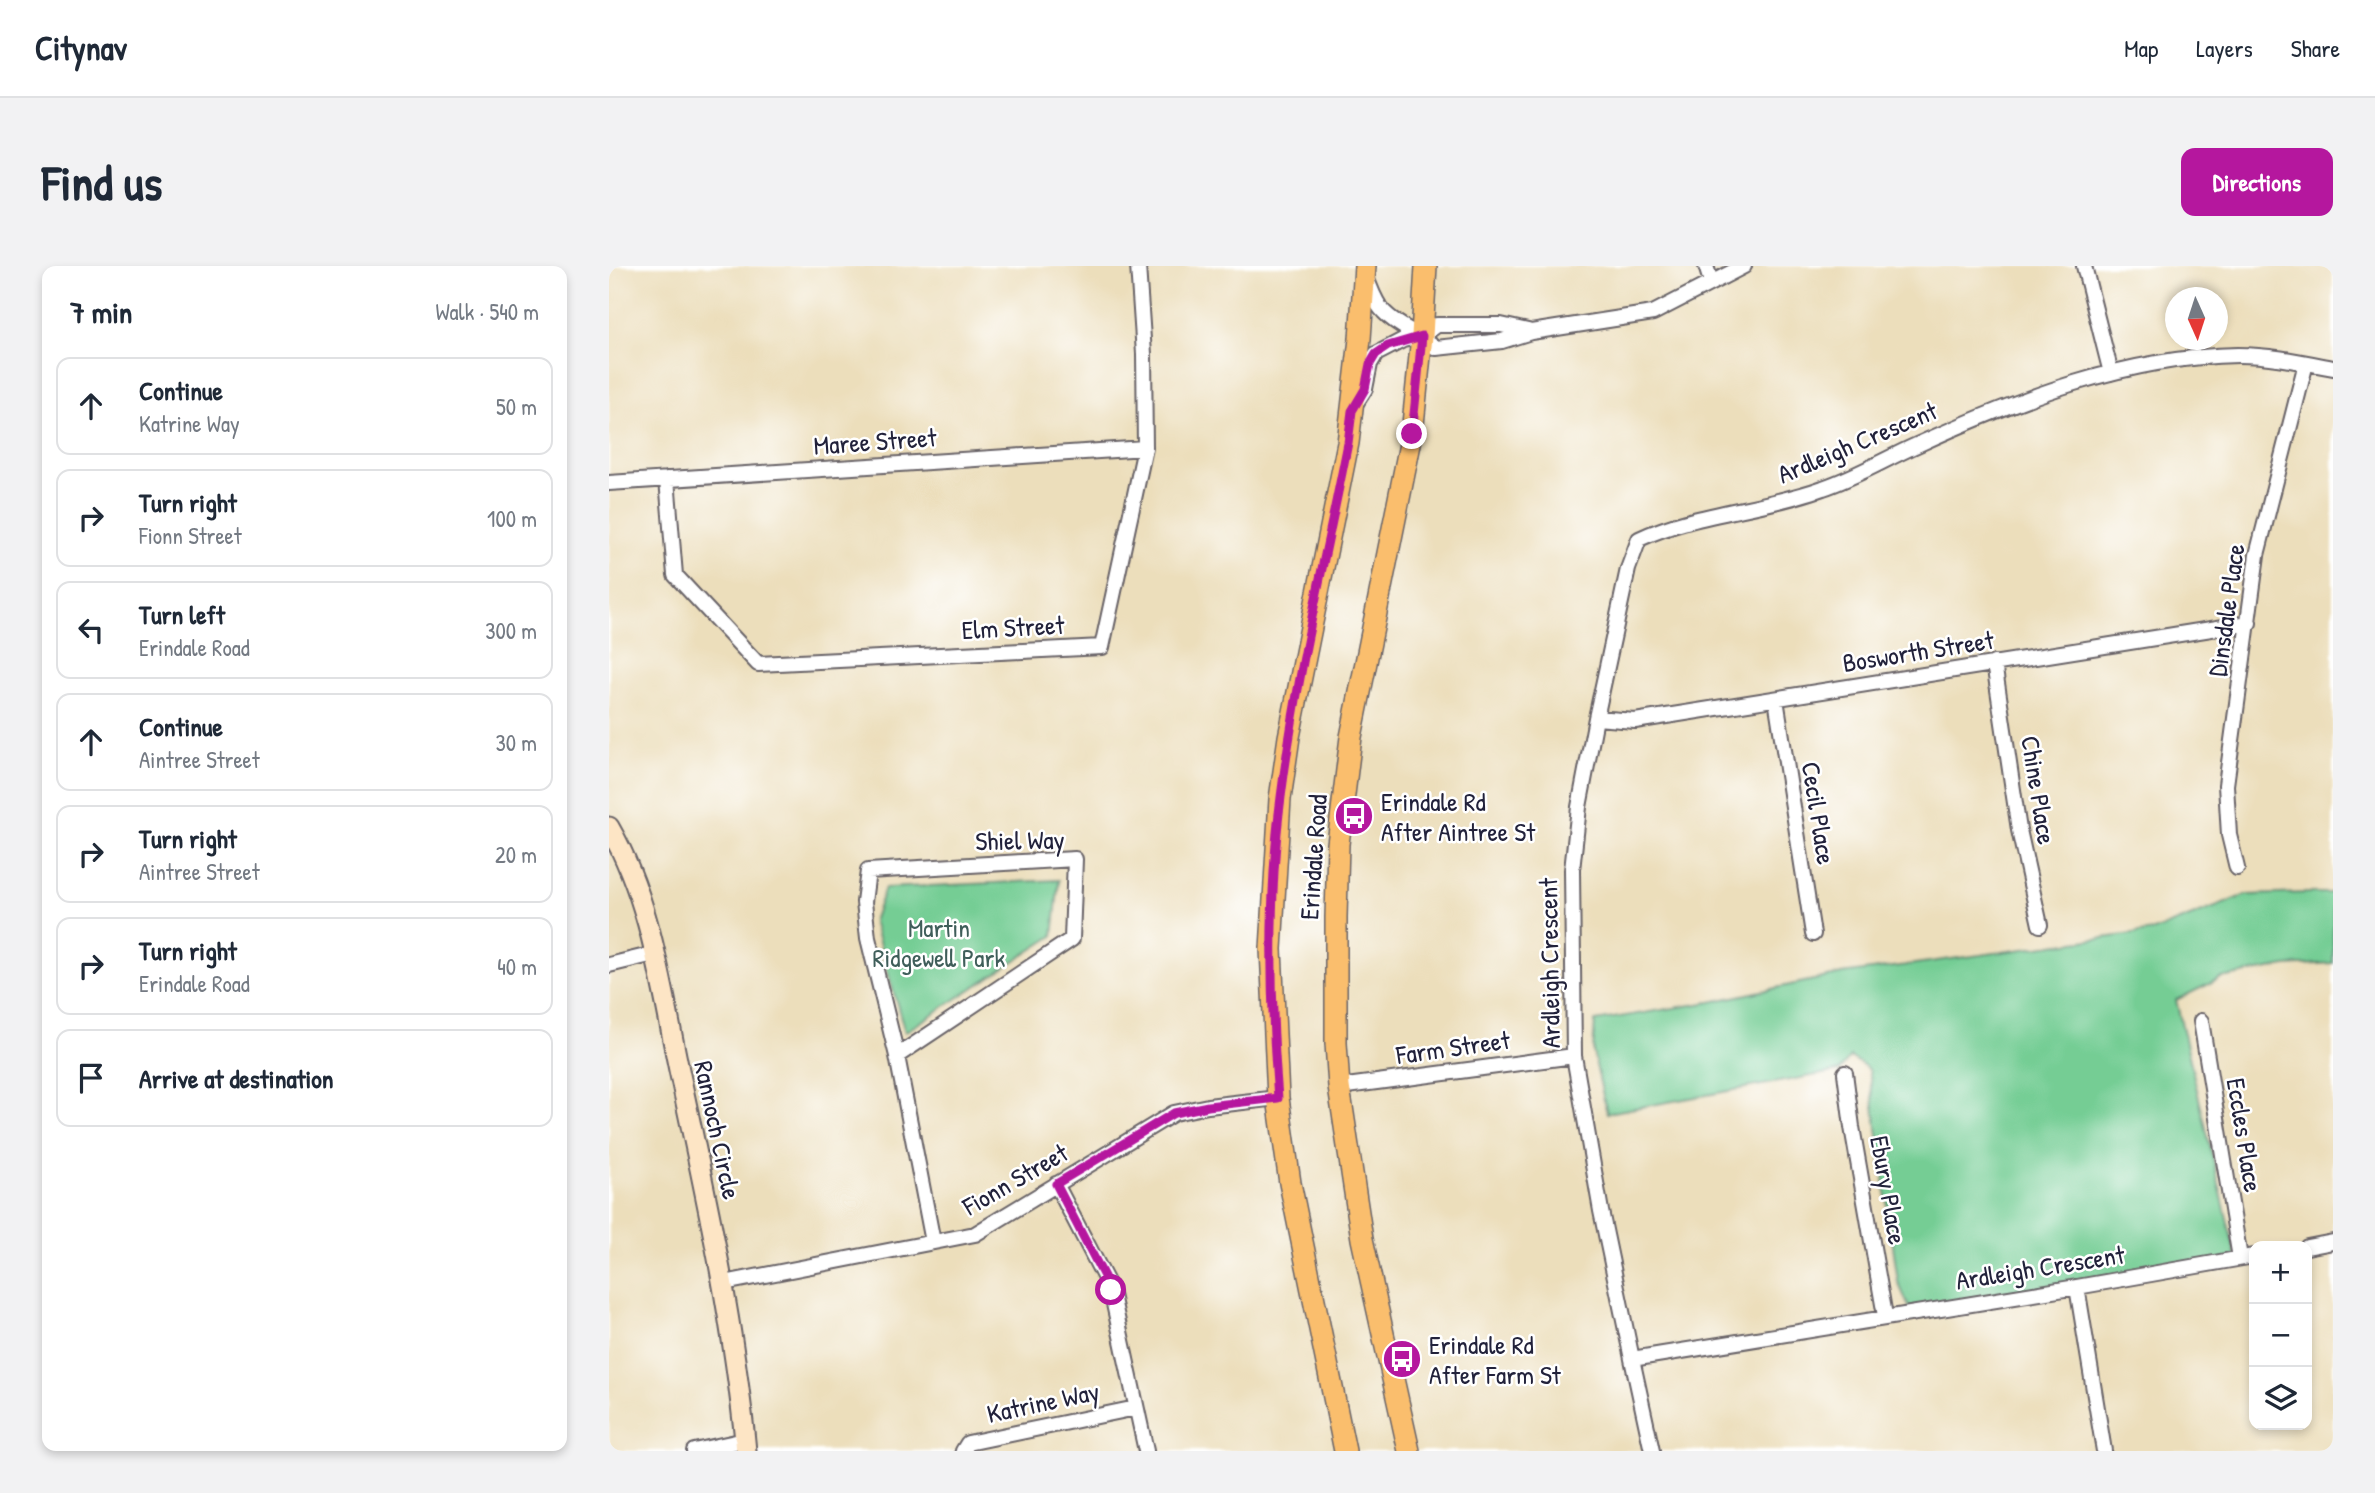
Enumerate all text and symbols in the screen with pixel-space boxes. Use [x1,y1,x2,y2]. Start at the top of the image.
text: Citynav [35,26,127,70]
text: Map [2124,32,2158,64]
text: Layers [2196,32,2253,64]
text: Share [2291,32,2340,64]
button: Directions [2181,148,2333,216]
text: Find us [42,149,162,215]
north arrow [2165,287,2228,350]
text: 7 min [70,292,132,332]
text: Walk · 540 m [435,296,539,327]
text: Continue [139,373,223,408]
icon: ahead [72,387,110,425]
text: 50 m [496,391,537,422]
street label: Ardleigh Crescent [1772,392,1943,491]
text: Katrine Way [139,408,240,439]
route end [1396,418,1427,449]
street label: Maree Street [812,419,939,463]
text: Turn right [139,485,237,520]
icon: right [72,499,110,537]
text: 100 m [487,503,537,534]
text: Fionn Street [139,520,242,551]
street label: Dinsdale Place [2199,541,2253,679]
text: Turn left [139,597,225,632]
street label: Elm Street [961,607,1066,647]
icon: left [72,611,110,649]
text: 300 m [485,615,537,646]
street label: Bosworth Street [1840,622,1997,680]
text: Erindale Road [139,632,250,663]
text: Continue [139,709,223,744]
icon: ahead [72,723,110,761]
text: 30 m [495,727,537,758]
street label: Chine Place [2013,733,2065,847]
text: Aintree Street [139,744,260,775]
street label: Cecil Place [1794,759,1844,867]
place label: Erindale Rd After Aintree St [1381,784,1536,849]
street label: Erindale Road [1291,793,1335,921]
bus stop icon: Erindale Rd After Aintree St [1333,795,1375,837]
text: Turn right [139,821,237,856]
street label: Shiel Way [975,822,1065,858]
icon: right [72,835,110,873]
text: 20 m [495,839,537,870]
text: Aintree Street [139,856,260,887]
street label: Ardleigh Crescent [1530,877,1568,1048]
park label: Martin Ridgewell Park [873,910,1006,975]
text: Turn right [139,933,237,968]
icon: right [72,947,110,985]
text: 40 m [497,951,537,982]
text: Erindale Road [139,968,250,999]
street label: Farm Street [1393,1022,1513,1072]
street label: Rannoch Circle [686,1058,750,1202]
icon: arrive [72,1059,110,1097]
text: Arrive at destination [139,1061,334,1096]
street label: Eccles Place [2219,1075,2271,1195]
street label: Ebury Place [1862,1133,1916,1247]
street label: Fionn Street [955,1134,1075,1224]
street label: Ardleigh Crescent [1953,1236,2128,1298]
map controls [2249,1241,2312,1430]
button: + [2249,1241,2312,1304]
route start [1095,1274,1126,1305]
button: − [2249,1304,2312,1367]
place label: Erindale Rd After Farm St [1429,1327,1562,1392]
bus stop icon: Erindale Rd After Farm St [1381,1338,1423,1380]
button: layers [2249,1367,2312,1430]
street label: Katrine Way [984,1373,1102,1431]

